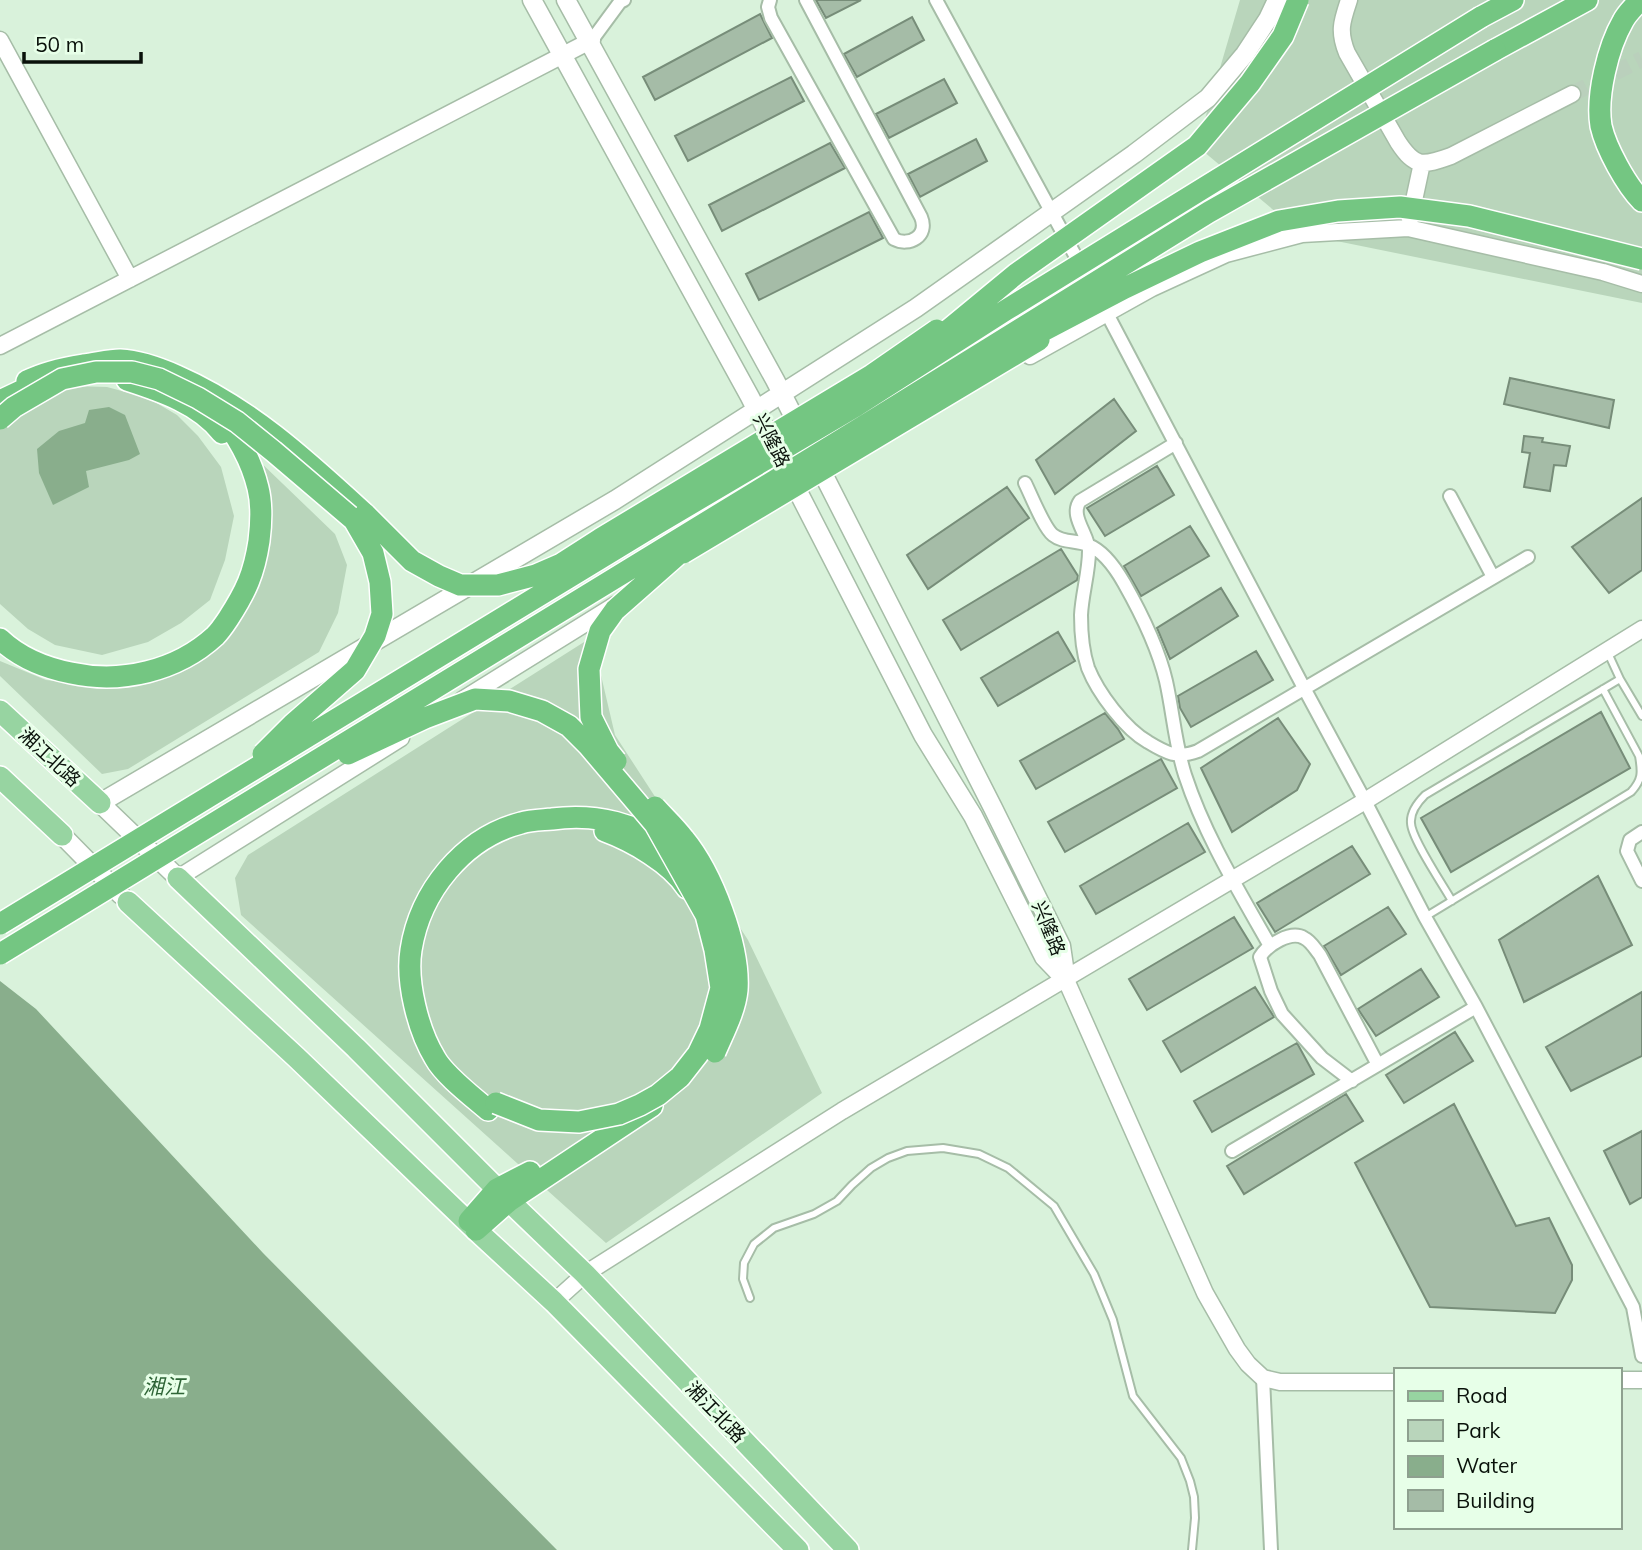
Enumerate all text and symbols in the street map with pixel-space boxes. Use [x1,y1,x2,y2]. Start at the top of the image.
scale bar [24,21,142,65]
text: 50 m [35,31,84,57]
street label: 兴隆路 [748,409,796,471]
street label: 湘江北路 [14,722,86,792]
street label: 兴隆路 [1027,897,1071,959]
legend [1394,1368,1621,1529]
water label: 湘江 [143,1373,187,1399]
street label: 湘江北路 [681,1376,751,1448]
text: Road [1456,1382,1507,1408]
text: Park [1456,1417,1500,1443]
text: Water [1456,1452,1517,1478]
text: Building [1456,1487,1535,1513]

